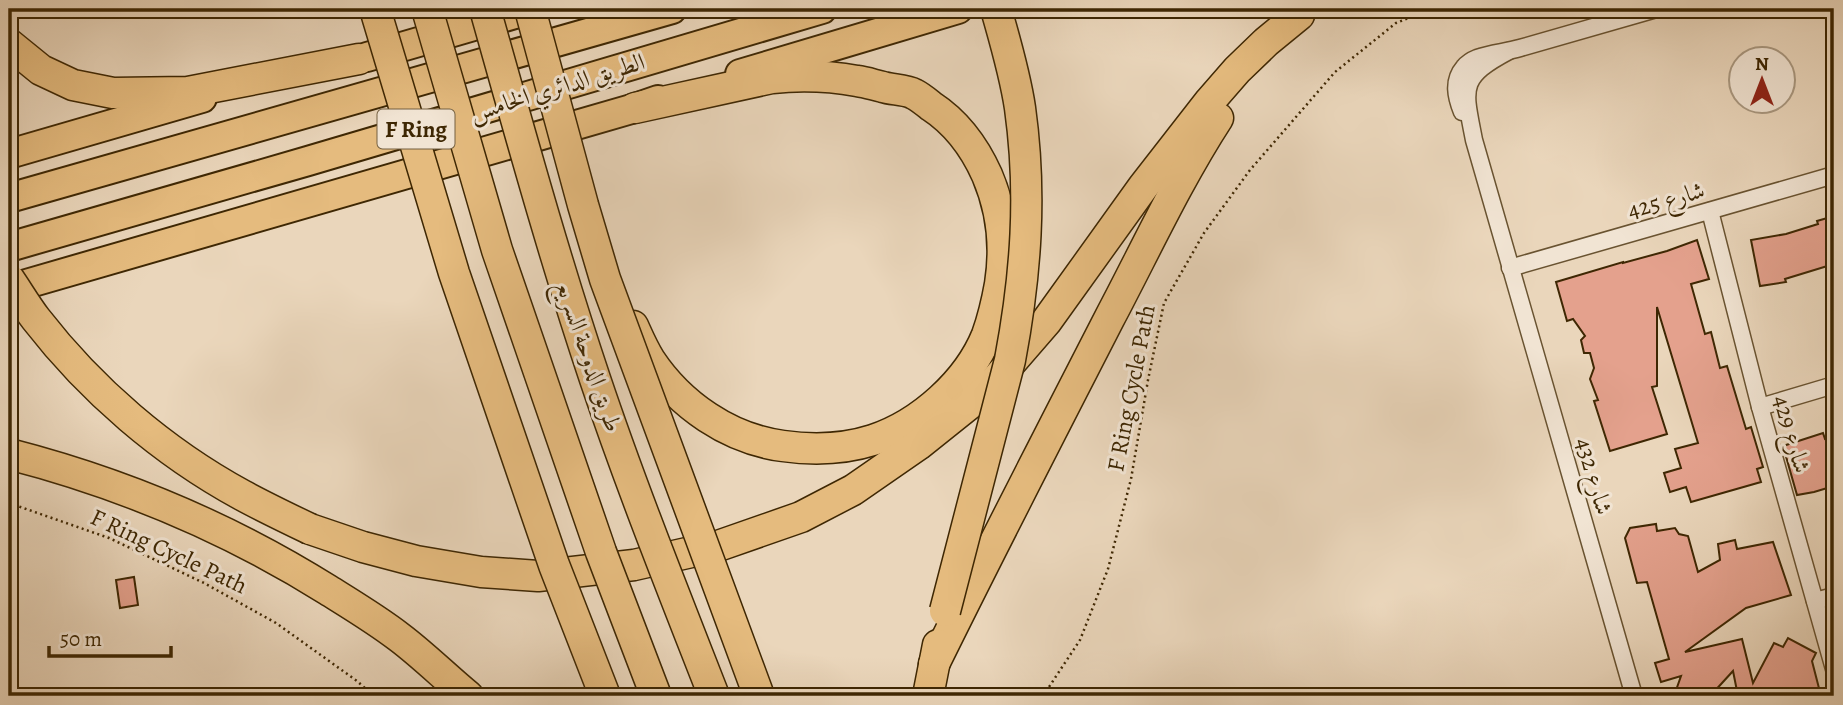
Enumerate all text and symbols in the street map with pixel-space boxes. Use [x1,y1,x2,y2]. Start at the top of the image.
street label: الطريق الدائري الخامس [466,45,649,132]
north arrow [1728,46,1798,116]
text: N [1755,51,1769,77]
road number: F Ring [378,110,454,148]
street label: شارع 425 [1624,174,1709,230]
street label: طريق الدوحة السريع [542,276,630,438]
street label: F Ring Cycle Path [1099,302,1163,474]
street label: شارع 429 [1762,391,1818,478]
street label: شارع 432 [1564,434,1620,519]
street label: F Ring Cycle Path [85,501,253,601]
scale bar [49,614,172,658]
text: 50 m [60,625,102,653]

